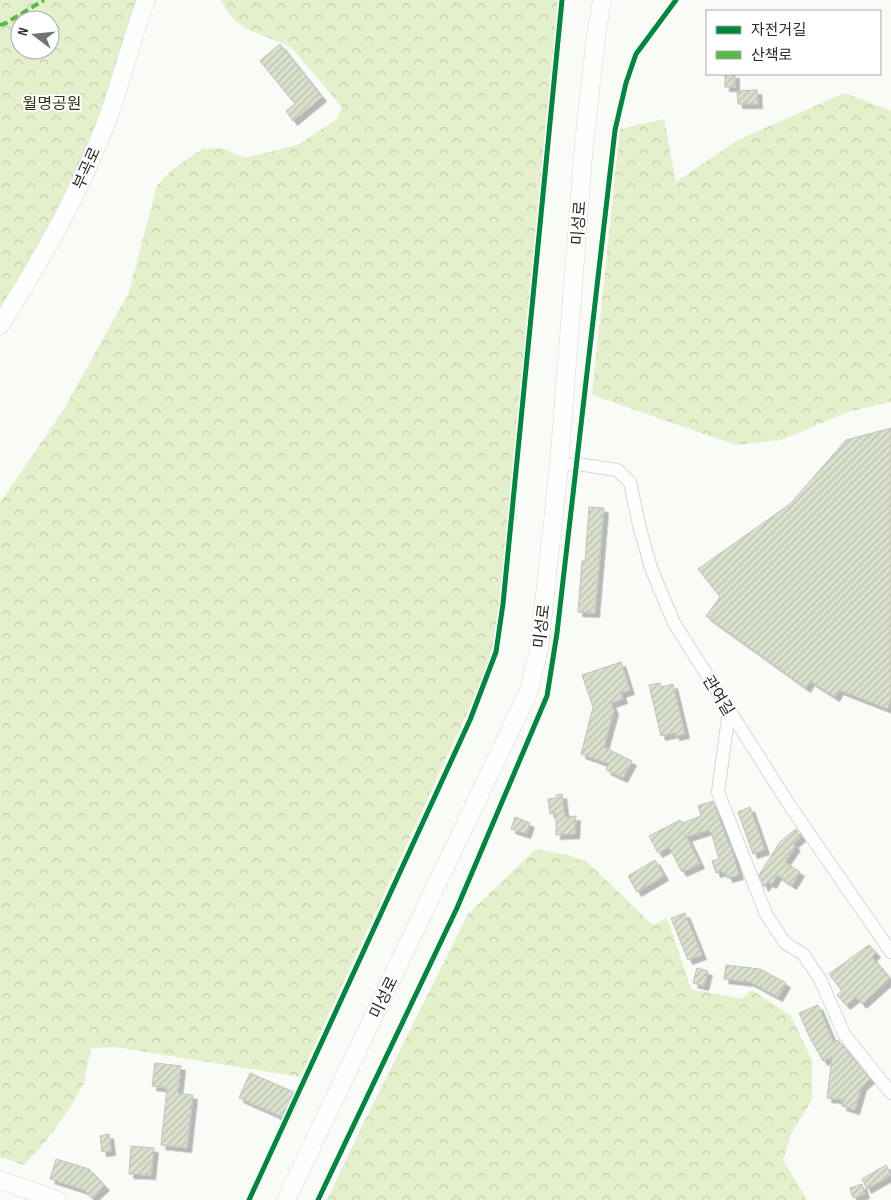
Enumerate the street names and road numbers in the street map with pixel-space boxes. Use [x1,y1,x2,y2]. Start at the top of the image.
street label: 부곡로 [70,144,105,193]
street label: 미성로 [568,200,591,246]
street label: 미성로 [530,603,555,649]
street label: 관여길 [698,672,737,720]
street label: 미성로 [366,973,403,1022]

